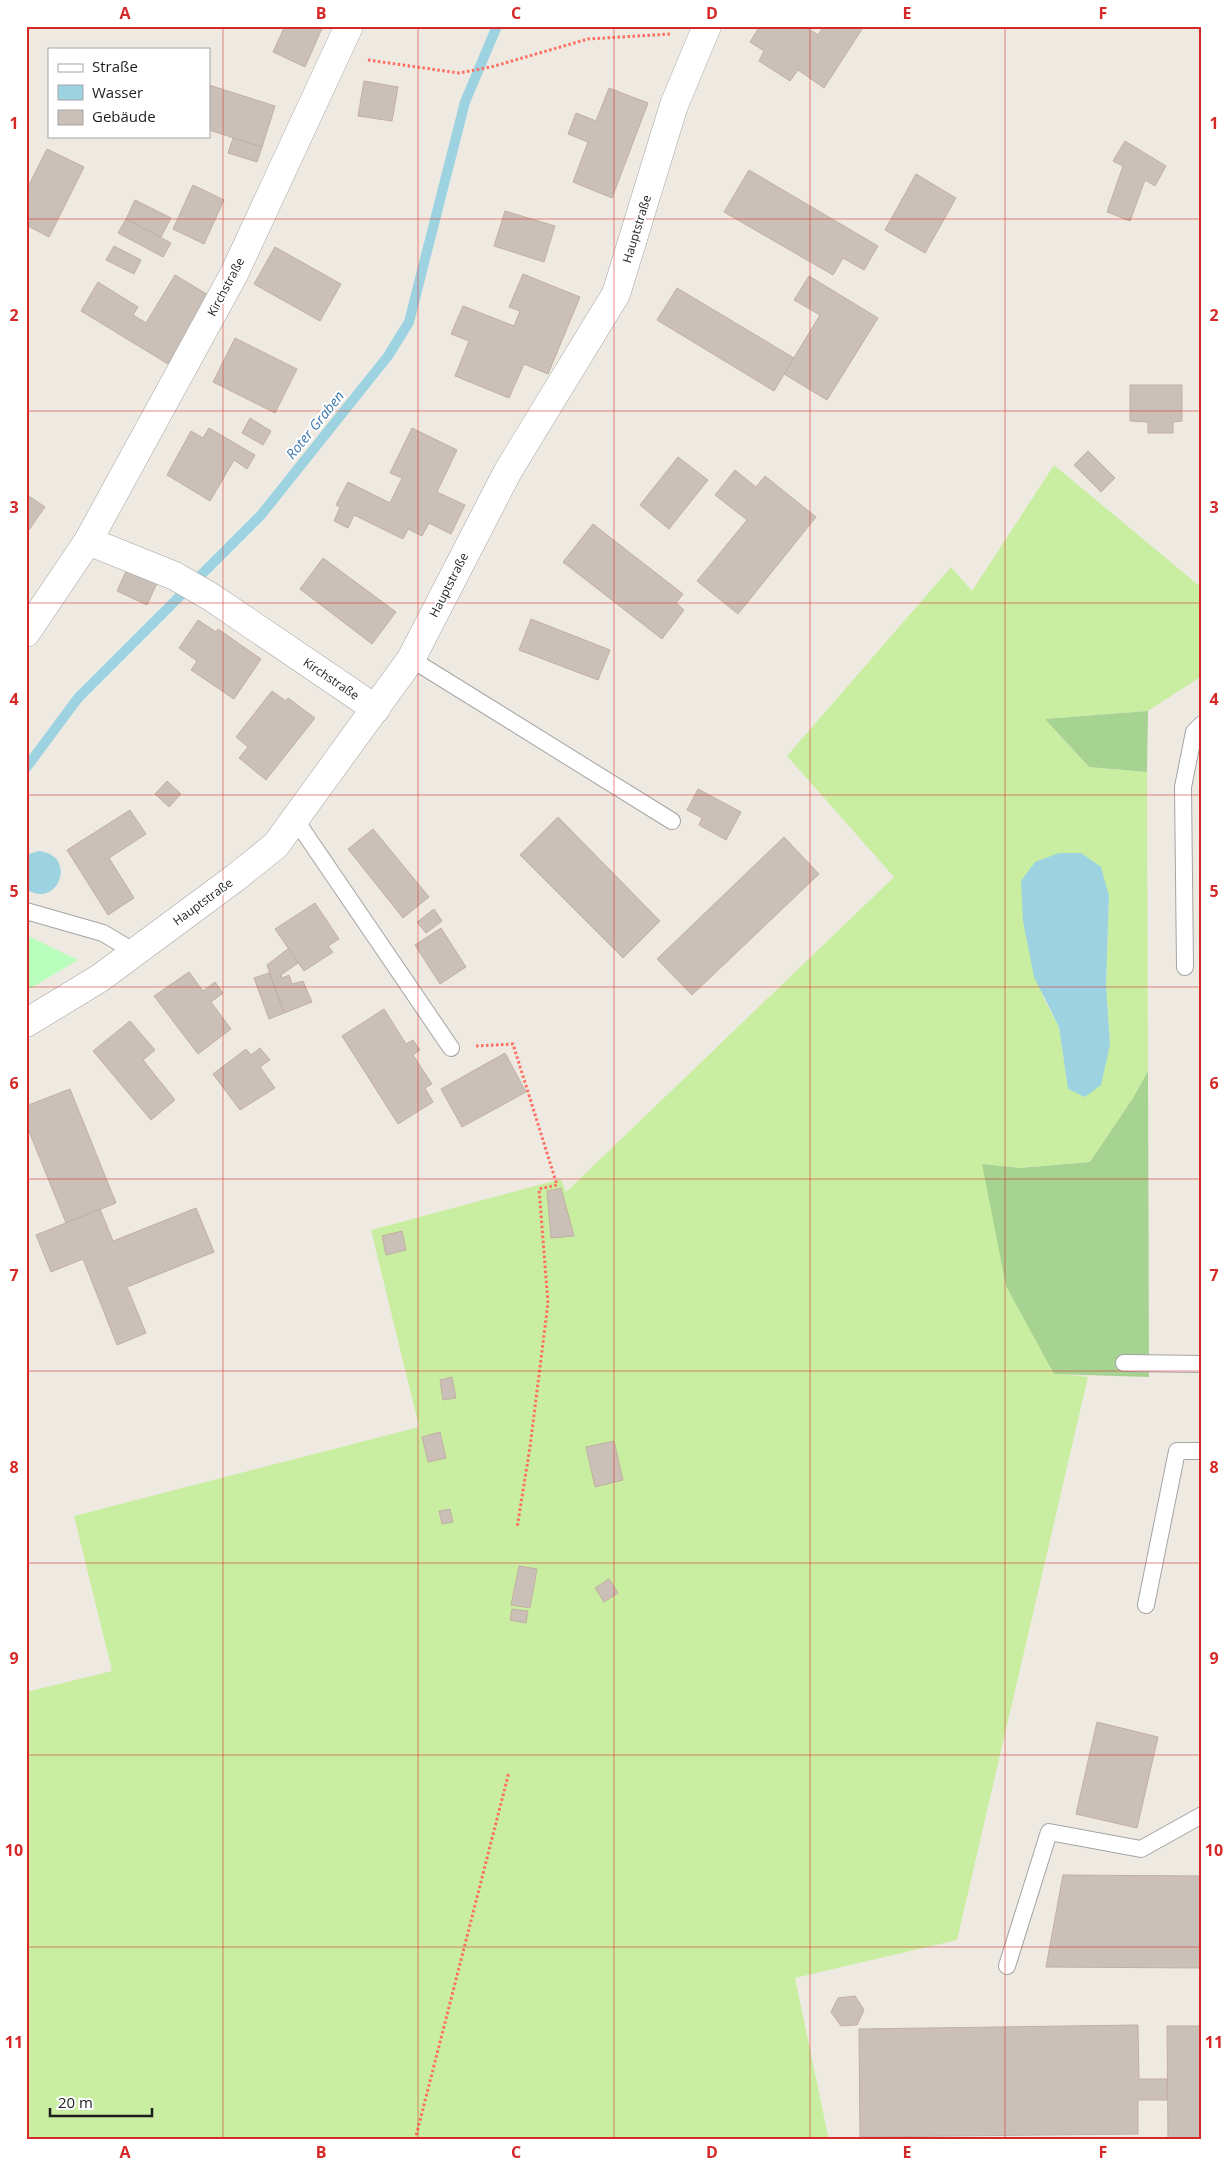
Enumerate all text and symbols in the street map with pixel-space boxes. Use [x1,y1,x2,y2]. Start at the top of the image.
text: A [119,2,131,24]
text: B [316,2,326,24]
text: C [511,2,521,24]
text: D [706,2,718,24]
text: E [903,2,912,24]
text: F [1099,2,1107,24]
legend [48,48,210,138]
text: Straße [92,56,138,76]
text: Wasser [92,82,143,102]
text: Gebäude [92,106,156,126]
text: 1 [9,112,19,134]
text: 1 [1209,112,1219,134]
street label: Hauptstraße [618,193,655,265]
street label: Kirchstraße [203,254,248,319]
text: 2 [9,304,19,326]
text: 2 [1209,304,1219,326]
water label: Roter Graben [281,387,348,463]
text: 3 [9,496,19,518]
text: 3 [1209,496,1219,518]
street label: Hauptstraße [425,549,472,620]
street label: Kirchstraße [300,654,363,704]
text: 4 [9,688,19,710]
text: 4 [1209,688,1219,710]
street label: Hauptstraße [169,874,236,929]
text: 5 [9,880,19,902]
text: 5 [1209,880,1219,902]
text: 6 [9,1072,19,1094]
text: 6 [1209,1072,1219,1094]
text: 7 [9,1264,19,1286]
text: 7 [1209,1264,1219,1286]
text: 8 [9,1456,19,1478]
text: 8 [1209,1456,1219,1478]
text: 9 [9,1647,19,1669]
text: 9 [1209,1647,1219,1669]
text: 10 [5,1839,23,1861]
text: 10 [1205,1839,1223,1861]
text: 11 [5,2031,23,2053]
text: 11 [1205,2031,1223,2053]
scale bar [50,2086,152,2118]
text: 20 m [58,2092,93,2112]
text: A [119,2141,131,2163]
text: B [316,2141,326,2163]
text: C [511,2141,521,2163]
text: D [706,2141,718,2163]
text: E [903,2141,912,2163]
text: F [1099,2141,1107,2163]

